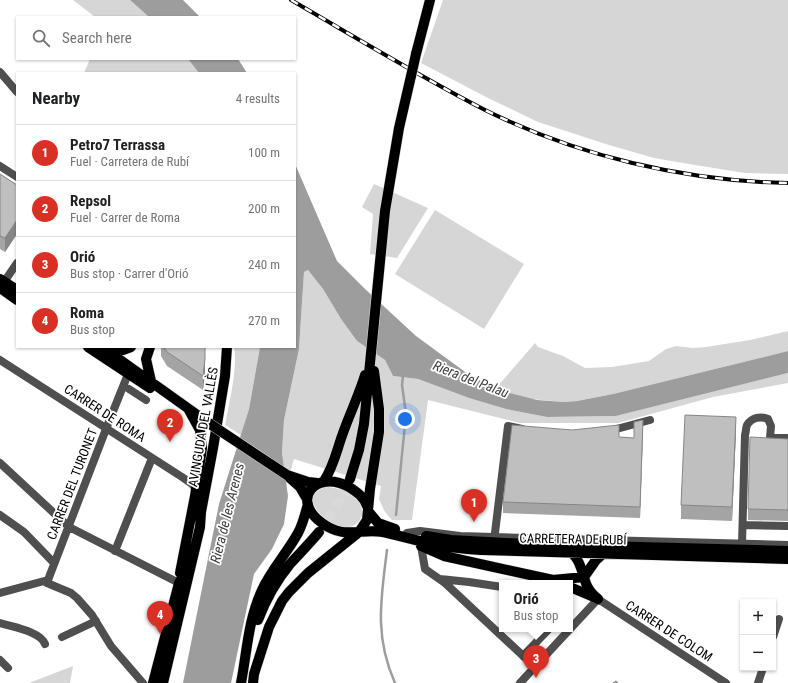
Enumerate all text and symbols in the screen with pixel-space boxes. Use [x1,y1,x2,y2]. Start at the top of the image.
search box [16,16,296,60]
icon: search [30,27,52,49]
text: Search here [62,29,132,47]
text: Nearby [32,88,80,108]
text: 4 results [236,91,280,106]
text: Petro7 Terrassa [70,136,165,154]
text: 1 [42,145,48,160]
text: 100 m [248,145,280,160]
text: Fuel · Carretera de Rubí [70,154,189,169]
text: Repsol [70,192,111,210]
text: 2 [42,201,48,216]
text: 200 m [248,201,280,216]
text: Fuel · Carrer de Roma [70,210,180,225]
text: Orió [70,248,95,266]
text: 3 [42,257,48,272]
text: 240 m [248,257,280,272]
text: Bus stop · Carrer d'Orió [70,266,188,281]
text: Roma [70,304,104,322]
text: 4 [42,313,48,328]
text: 270 m [248,313,280,328]
text: Bus stop [70,322,115,337]
water label: Riera del Palau [431,357,512,401]
street label: AVINGUDA DEL VALLÈS [185,366,221,488]
street label: CARRER DE ROMA [61,381,149,445]
pin: 2 [157,409,183,442]
your location [395,409,415,429]
street label: CARRER DEL TURONET [44,426,100,542]
water label: Riera de les Arenes [207,461,247,565]
pin: 1 [461,489,487,522]
street label: CARRETERA DE RUBÍ [519,531,628,547]
popup [499,580,573,632]
text: Orió [514,590,539,608]
street label: CARRER DE COLOM [623,597,715,665]
map controls [740,599,776,671]
button: + [740,599,776,635]
pin: 4 [147,601,173,634]
text: Bus stop [514,608,558,623]
button: − [740,635,776,671]
pin: 3 [523,645,549,678]

